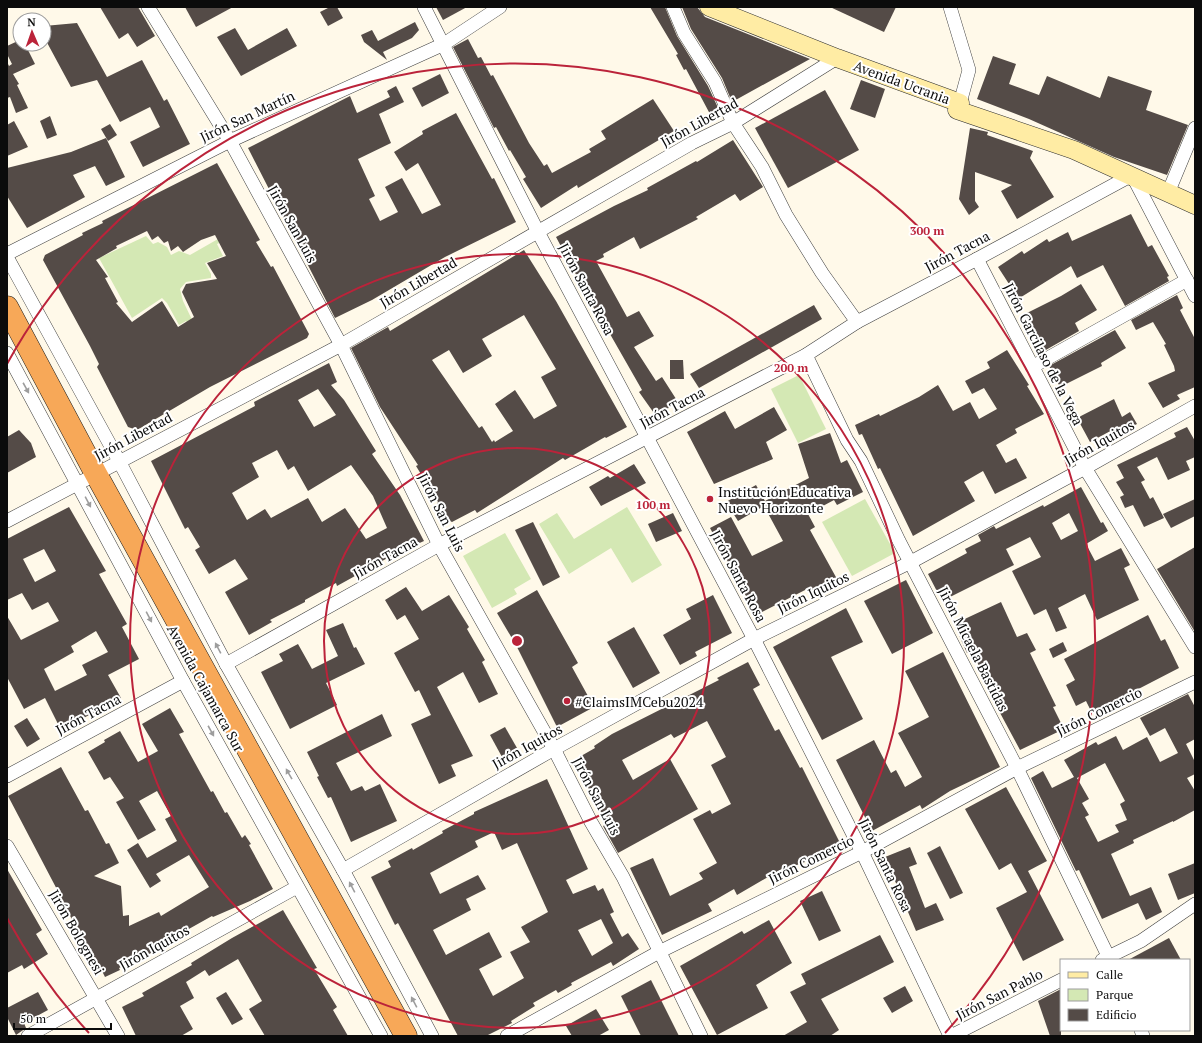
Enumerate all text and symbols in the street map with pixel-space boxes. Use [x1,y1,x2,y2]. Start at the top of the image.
north arrow [12,12,52,52]
text: N [27,15,37,29]
street label: Avenida Ucrania [851,56,953,108]
street label: Jirón San Martín [197,85,298,146]
street label: Jirón Libertad [657,93,741,151]
street label: Jirón San Luis [264,182,322,266]
text: 300 m [910,223,944,238]
street label: Jirón Tacna [921,226,993,276]
street label: Jirón Santa Rosa [555,240,619,338]
street label: Jirón Libertad [376,252,460,312]
street label: Jirón Garcilaso de la Vega [1000,280,1088,428]
text: 200 m [774,360,808,375]
one-way arrow [22,382,29,394]
street label: Jirón Tacna [636,382,708,432]
street label: Jirón Libertad [91,407,176,465]
street label: Jirón Iquitos [1060,415,1138,469]
street label: Jirón San Luis [414,469,470,555]
place label: Institución Educativa Nuevo Horizonte [718,482,851,517]
marker: Institución Educativa Nuevo Horizonte [705,494,715,504]
one-way arrow [84,496,91,508]
text: 100 m [636,497,670,512]
street label: Jirón Santa Rosa [707,527,771,625]
street label: Jirón Tacna [349,531,421,583]
street label: Jirón Iquitos [774,566,852,618]
street label: Jirón Micaela Bastidas [934,583,1014,715]
one-way arrow [146,611,152,622]
street label: Avenida Cajamarca Sur [163,621,249,756]
centre of rings [510,634,524,648]
one-way arrow [215,642,221,654]
street label: Jirón Comercio [1053,682,1145,740]
street label: Jirón Tacna [52,689,124,739]
place label: #ClaimsIMCebu2024 [575,692,704,711]
marker: #ClaimsIMCebu2024 [562,696,572,706]
street label: Jirón Iquitos [488,719,566,773]
one-way arrow [208,725,214,737]
street label: Jirón San Luis [568,754,626,838]
one-way arrow [285,768,292,780]
street label: Jirón Santa Rosa [855,815,917,915]
street label: Jirón Comercio [765,830,857,888]
one-way arrow [349,881,356,893]
street label: Jirón Bolognesi [45,886,109,978]
street label: Jirón Iquitos [115,920,193,974]
legend [1060,959,1190,1031]
street label: Jirón San Pablo [952,964,1046,1024]
text: Calle [1096,967,1123,982]
text: Parque [1096,987,1133,1002]
one-way arrow [410,996,417,1007]
scale bar [14,1005,111,1031]
text: Edificio [1096,1007,1137,1022]
text: 50 m [20,1011,47,1026]

